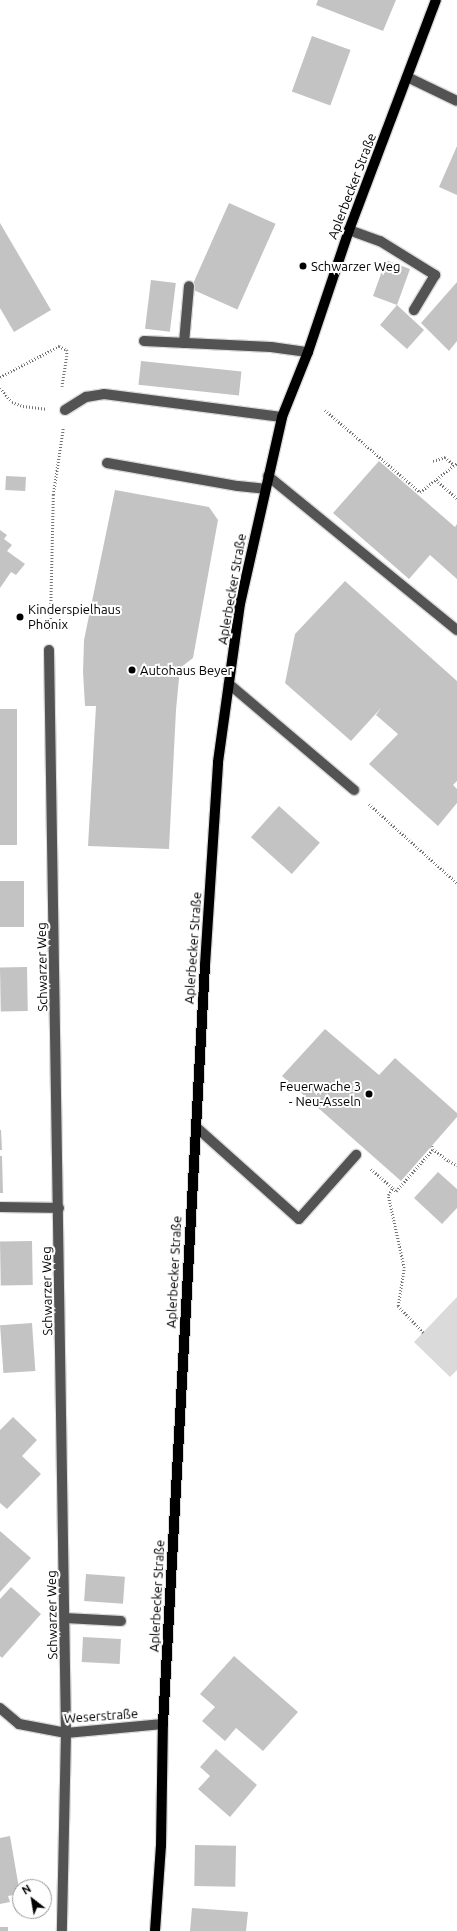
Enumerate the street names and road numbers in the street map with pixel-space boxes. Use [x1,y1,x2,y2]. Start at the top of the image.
street label: Aplerbecker Straße [325,131,379,241]
street label: Aplerbecker Straße [215,532,249,646]
street label: Aplerbecker Straße [181,891,205,1005]
street label: Schwarzer Weg [33,922,51,1012]
street label: Aplerbecker Straße [163,1215,185,1329]
street label: Schwarzer Weg [38,1246,56,1336]
street label: Aplerbecker Straße [146,1539,168,1653]
street label: Schwarzer Weg [43,1570,61,1660]
street label: Weserstraße [63,1706,139,1726]

